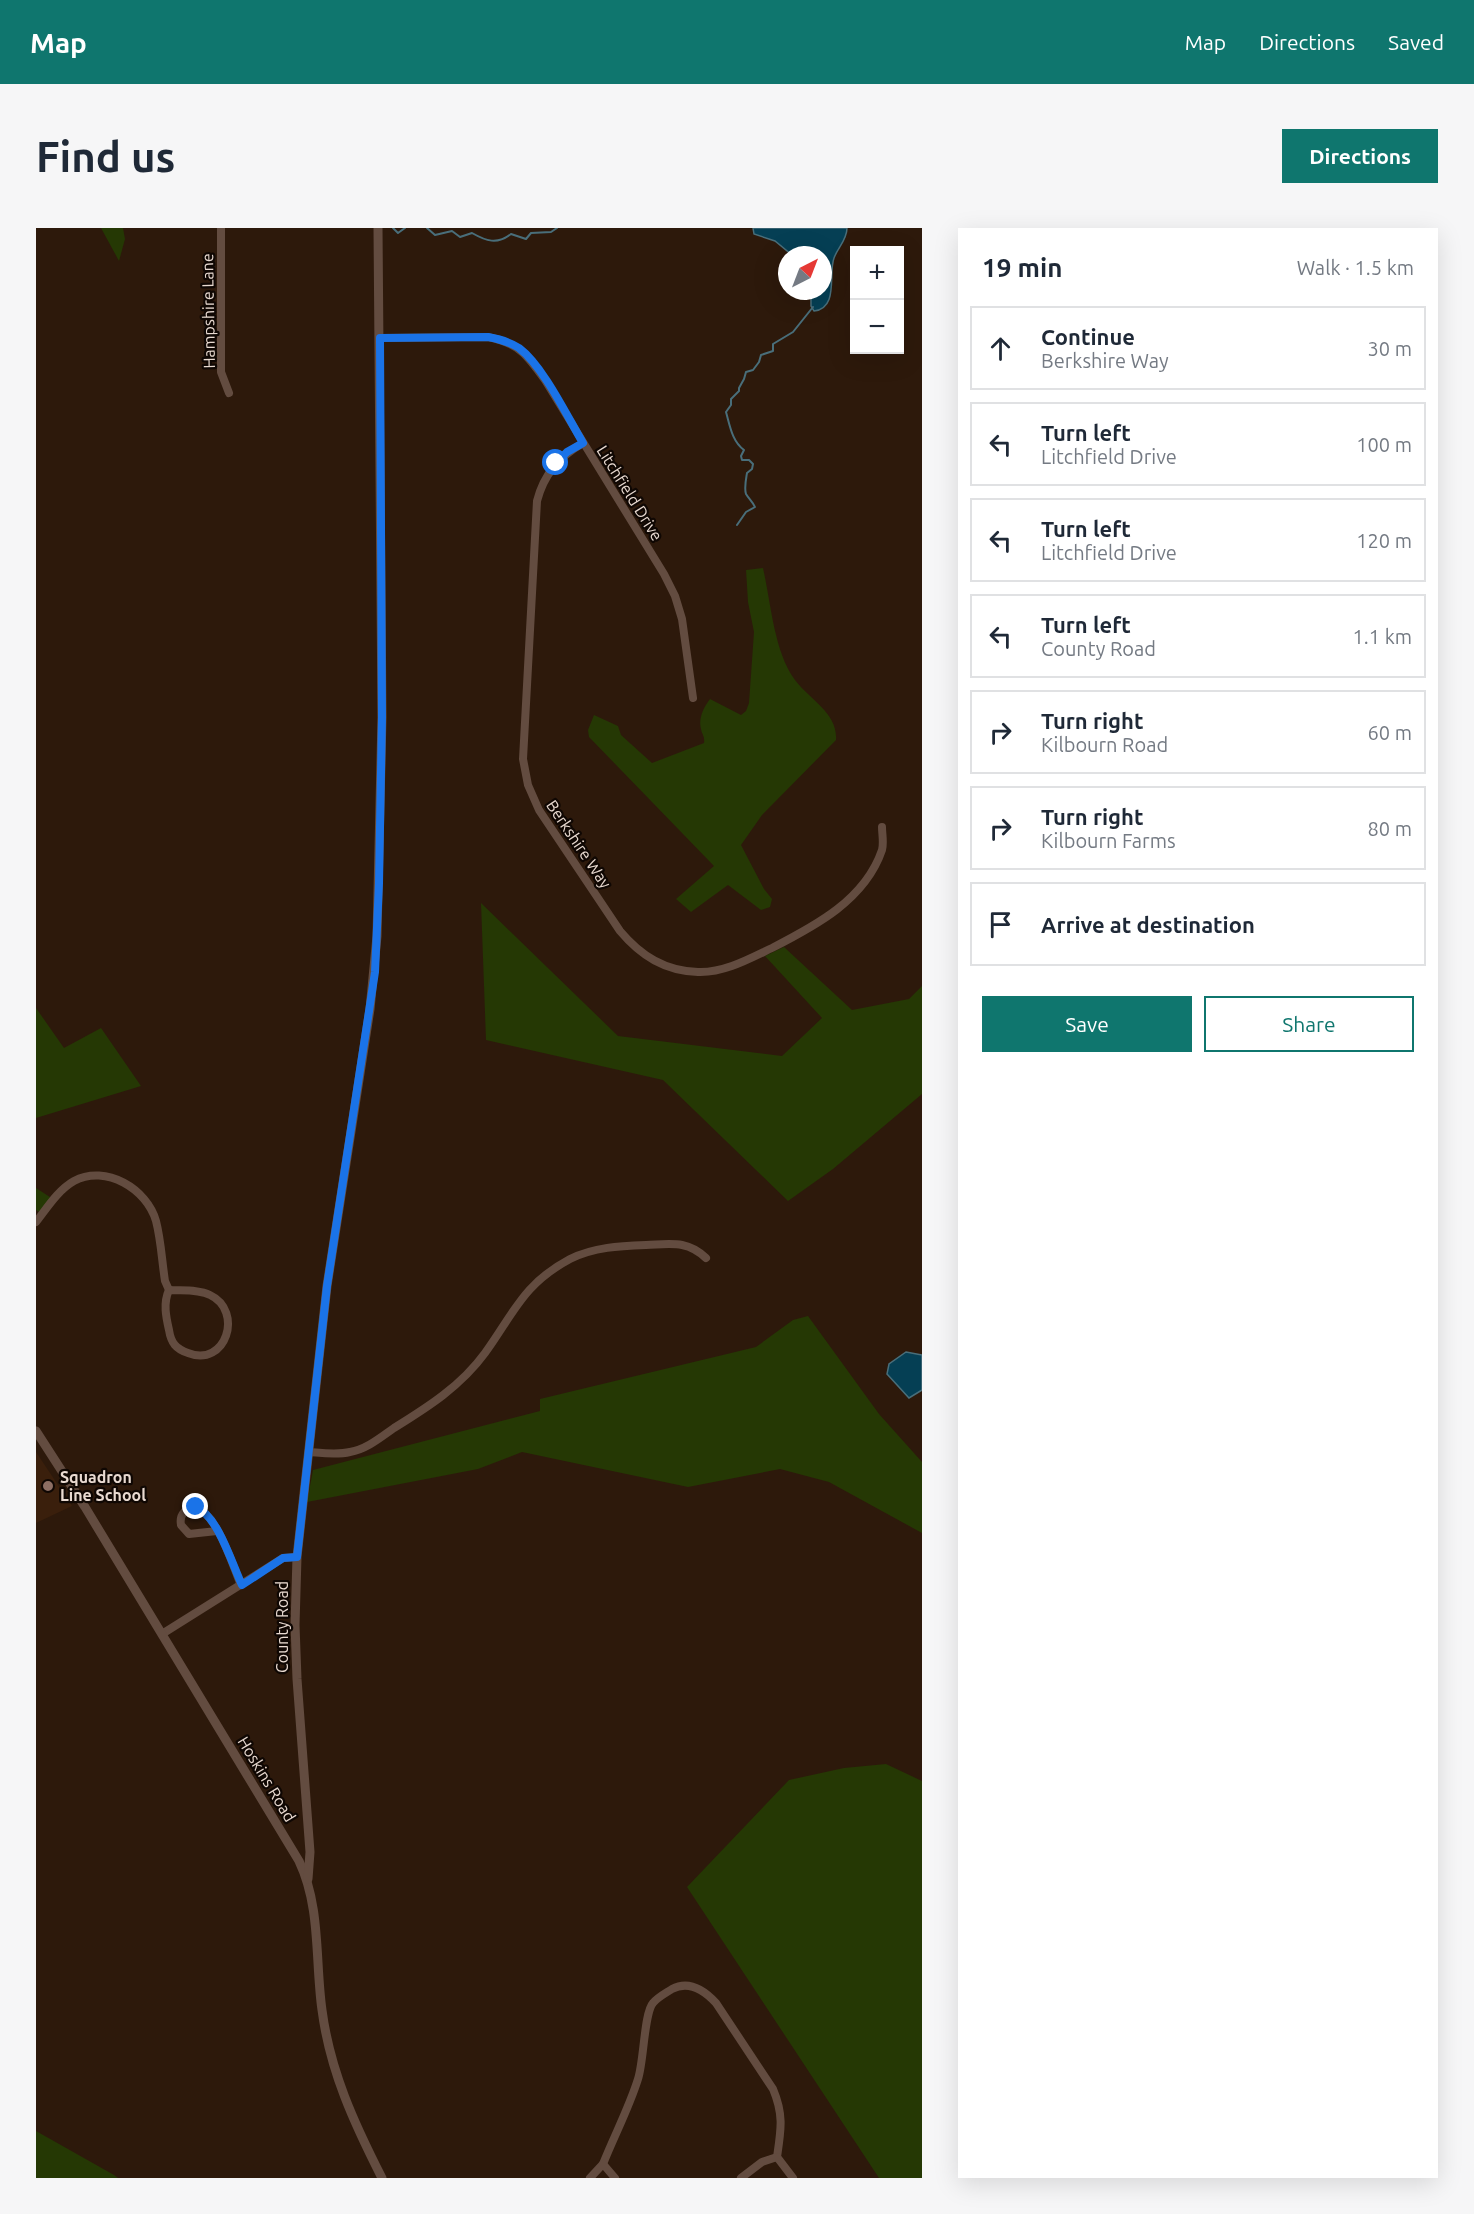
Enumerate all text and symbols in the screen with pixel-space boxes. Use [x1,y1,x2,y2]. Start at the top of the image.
text: Map [30,27,87,58]
text: Map [1185,30,1226,54]
text: Directions [1259,30,1355,54]
text: Saved [1388,30,1444,54]
button: Directions [1282,129,1438,183]
text: Find us [36,133,175,180]
north arrow [778,246,832,300]
map controls [850,246,904,354]
button: + [850,246,904,300]
street label: Hampshire Lane [198,253,218,369]
text: 19 min [982,253,1062,282]
text: Walk · 1.5 km [1297,256,1414,279]
button: − [850,300,904,354]
text: Continue [1041,324,1135,349]
icon: ahead [984,332,1017,365]
text: 30 m [1368,337,1412,360]
text: Berkshire Way [1041,349,1169,372]
text: Turn left [1041,420,1131,445]
icon: left [984,428,1017,461]
text: 100 m [1356,433,1412,456]
street label: Litchfield Drive [594,442,666,544]
text: Litchfield Drive [1041,445,1177,468]
route start [542,449,568,475]
text: Turn left [1041,516,1131,541]
icon: left [984,524,1017,557]
text: 120 m [1356,529,1412,552]
text: Litchfield Drive [1041,541,1177,564]
text: Turn left [1041,612,1131,637]
icon: left [984,620,1017,653]
text: 1.1 km [1353,625,1412,648]
text: County Road [1041,637,1156,660]
text: Turn right [1041,708,1143,733]
icon: right [984,716,1017,749]
text: 60 m [1368,721,1412,744]
text: Kilbourn Road [1041,733,1168,756]
street label: Berkshire Way [543,797,615,892]
text: Turn right [1041,804,1143,829]
icon: right [984,812,1017,845]
text: 80 m [1368,817,1412,840]
text: Kilbourn Farms [1041,829,1176,852]
icon: arrive [984,908,1017,941]
text: Arrive at destination [1041,912,1255,937]
button: Save [982,996,1192,1052]
button: Share [1204,996,1414,1052]
place label: Squadron Line School [60,1468,146,1504]
marker: Squadron Line School [41,1479,55,1493]
route end [182,1493,208,1519]
street label: County Road [273,1581,291,1673]
street label: Hoskins Road [235,1733,299,1825]

